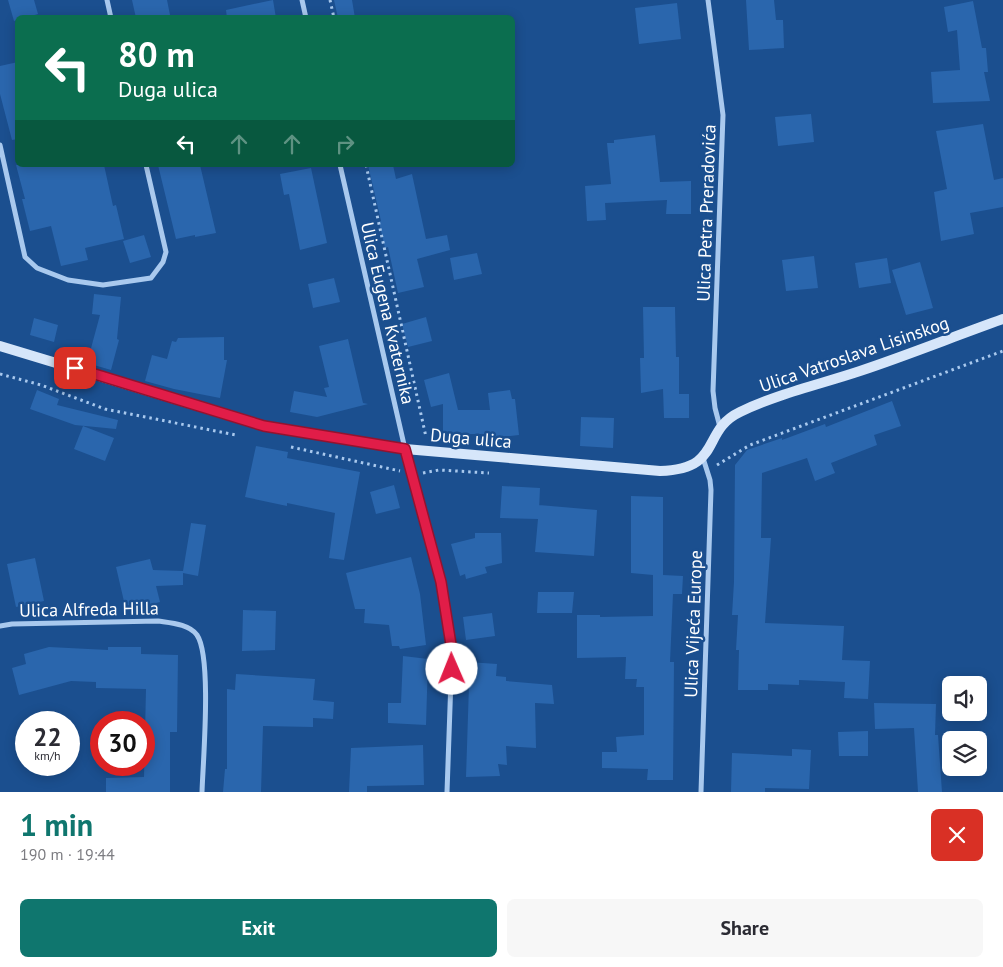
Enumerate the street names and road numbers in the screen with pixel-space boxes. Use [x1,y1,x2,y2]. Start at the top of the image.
street label: Ulica Petra Preradovića [691,124,721,302]
street label: Ulica Eugena Kvaternika [356,220,420,406]
street label: Ulica Vatroslava Lisinskog [756,311,952,397]
street label: Duga ulica [429,423,513,453]
street label: Ulica Vijeća Europe [679,550,707,698]
street label: Ulica Alfreda Hilla [19,596,159,622]

